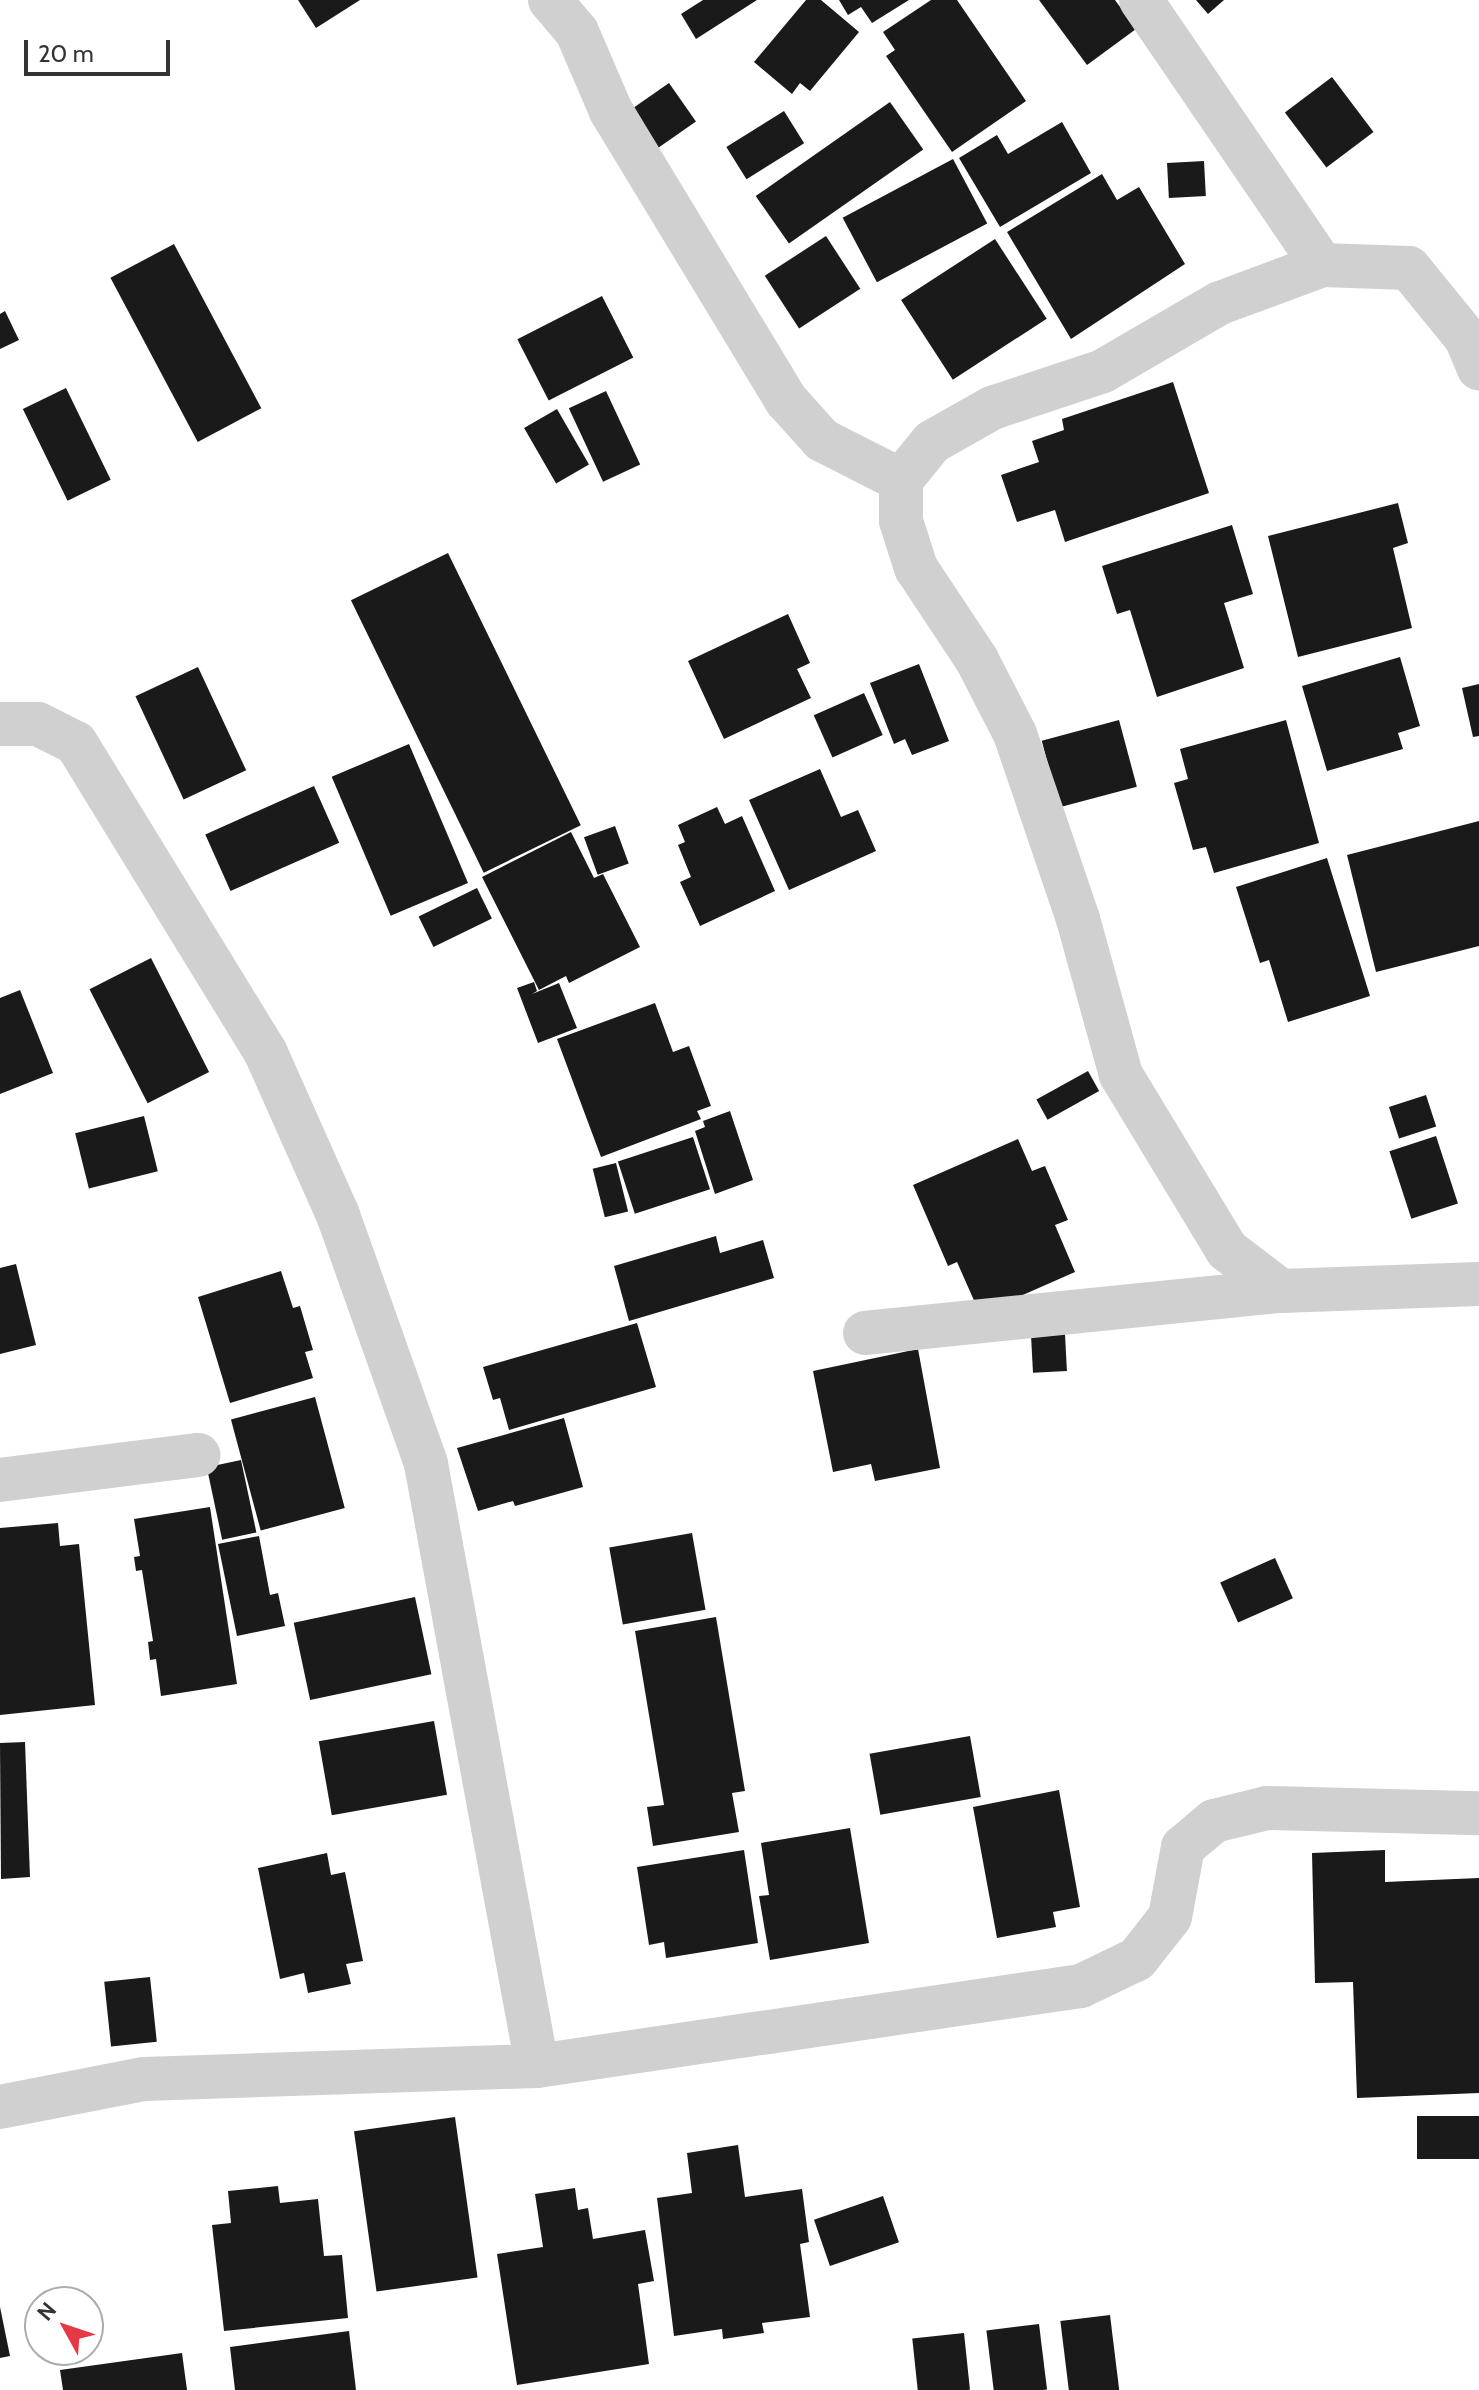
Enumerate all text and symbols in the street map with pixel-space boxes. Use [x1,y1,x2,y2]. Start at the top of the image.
scale bar [28,24,174,74]
text: 20 m [38,39,94,68]
north arrow [24,2286,104,2366]
text: N [31,2297,62,2326]

